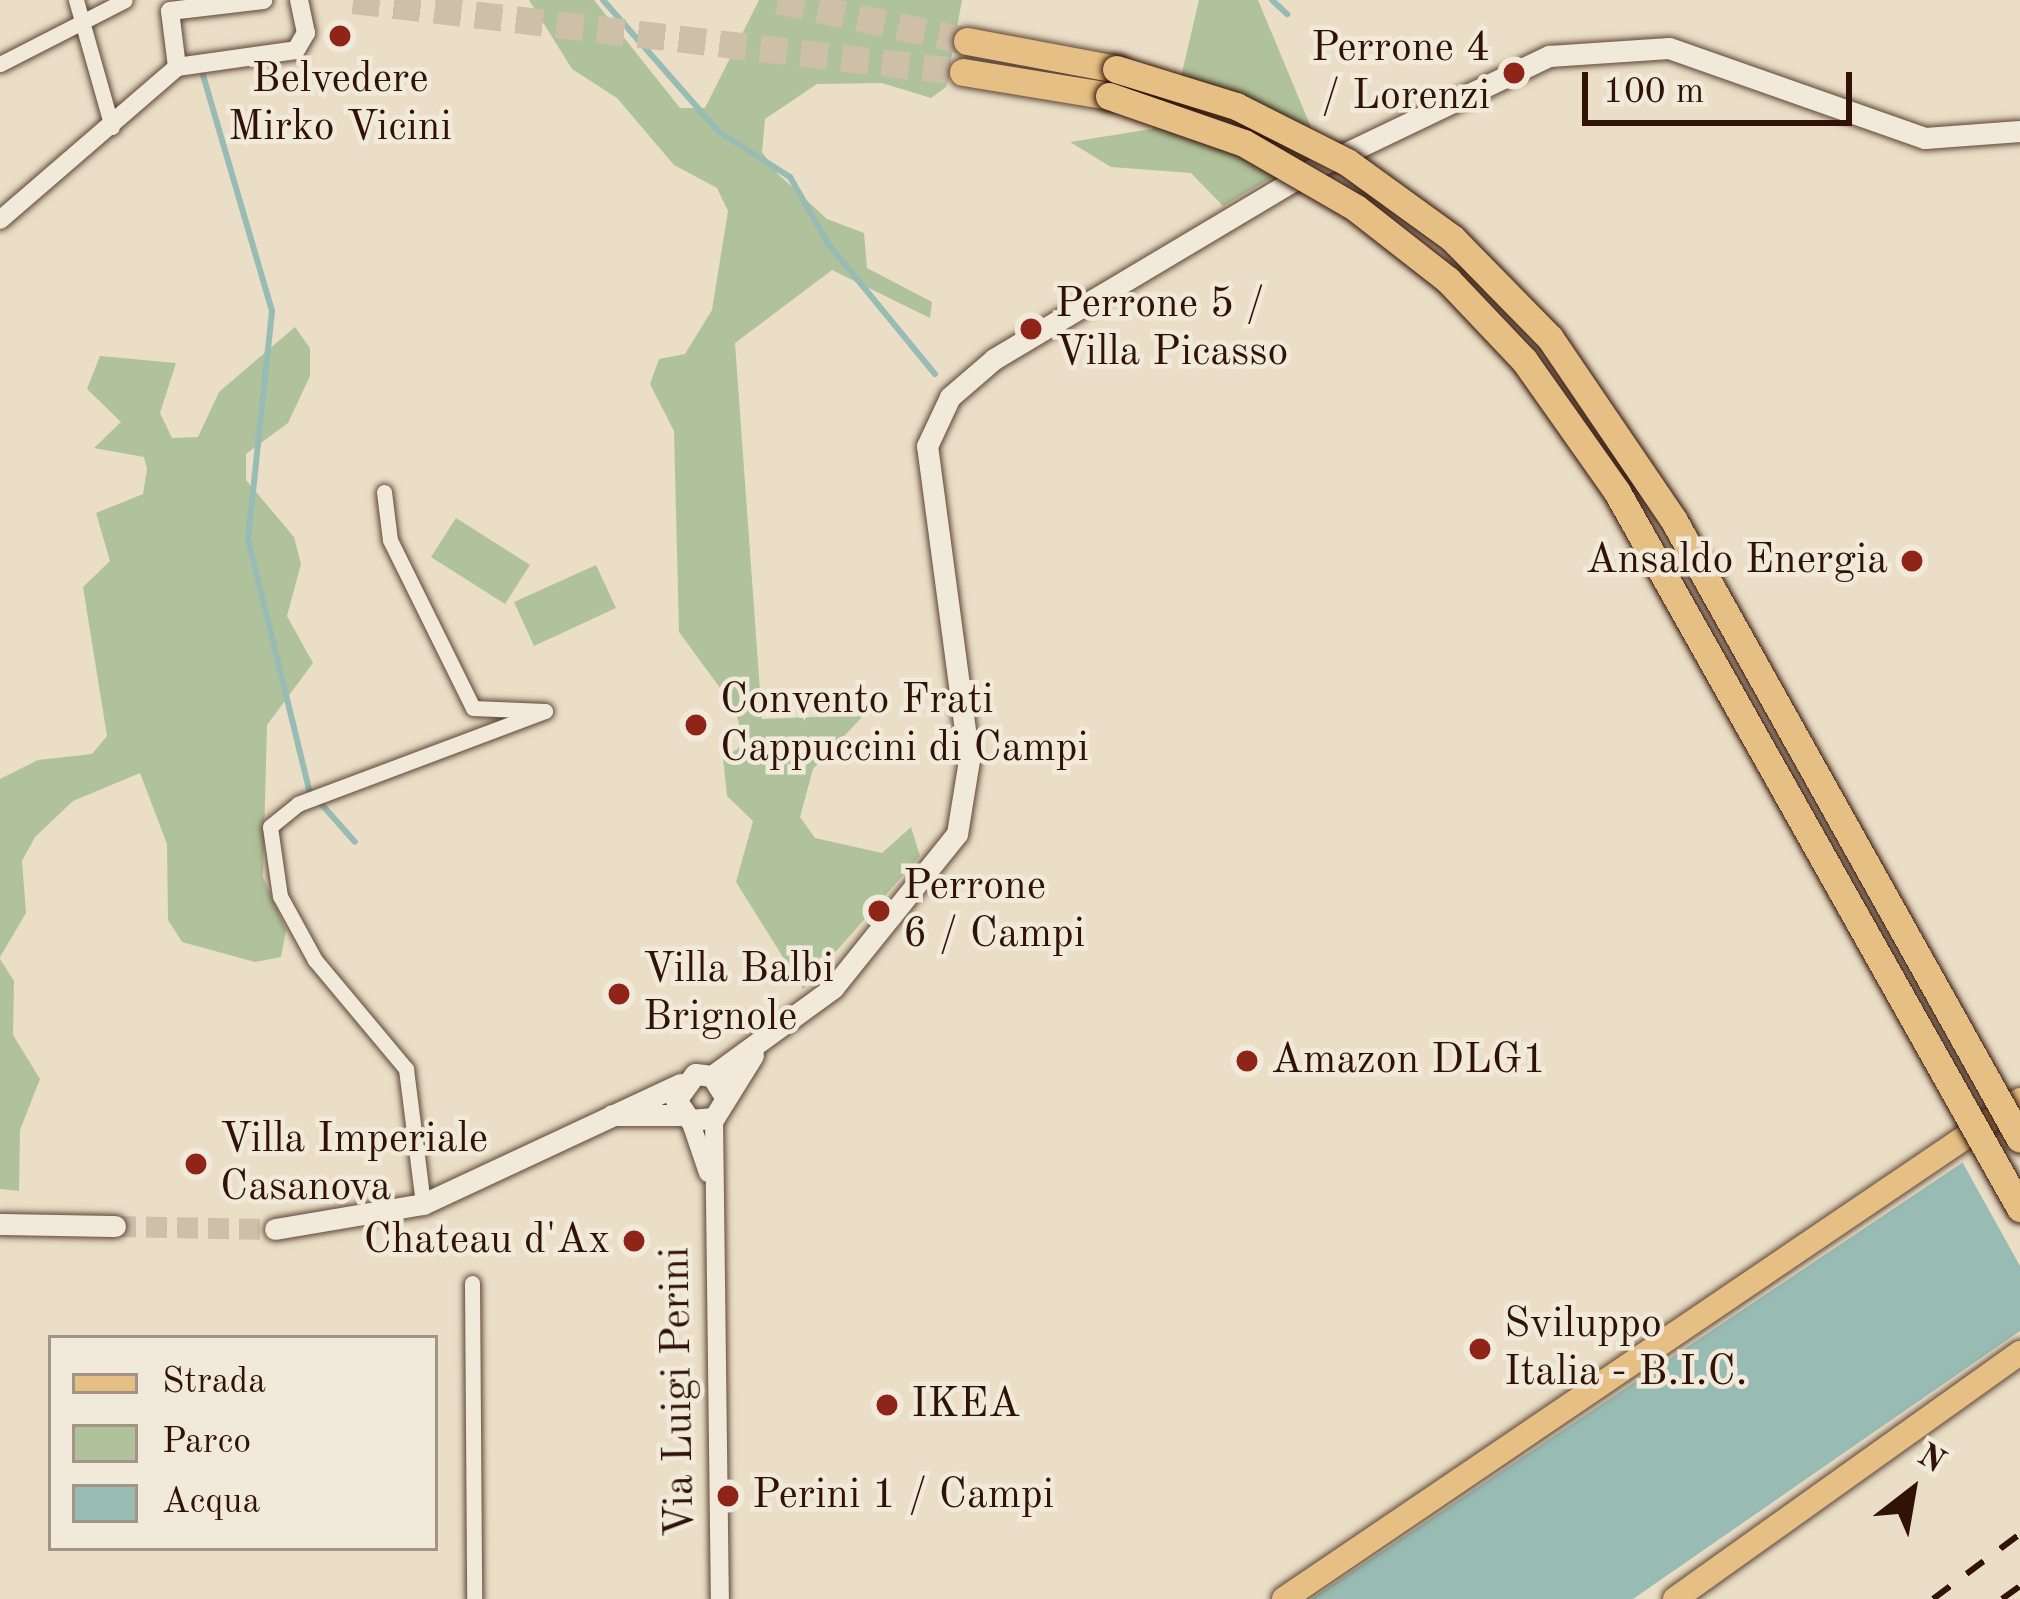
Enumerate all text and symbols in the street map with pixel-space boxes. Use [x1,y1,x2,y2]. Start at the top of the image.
marker: Belvedere Mirko Vicini [327,23,353,49]
place label: Perrone 4 / Lorenzi [1311,24,1490,122]
scale bar [1588,48,1858,122]
place label: Belvedere Mirko Vicini [228,55,452,154]
marker: Perrone 4 / Lorenzi [1501,60,1527,86]
text: 100 m [1603,75,1704,111]
place label: Perrone 5 / Villa Picasso [1055,280,1288,378]
marker: Perrone 5 / Villa Picasso [1018,316,1044,342]
place label: Ansaldo Energia [1585,536,1888,586]
marker: Ansaldo Energia [1899,548,1925,574]
place label: Convento Frati Cappuccini di Campi [720,676,1089,774]
marker: Convento Frati Cappuccini di Campi [683,712,709,738]
place label: Perrone 6 / Campi [903,862,1085,960]
marker: Perrone 6 / Campi [866,898,892,924]
place label: Villa Balbi Brignole [643,945,834,1044]
marker: Villa Balbi Brignole [606,981,632,1007]
place label: Amazon DLG1 [1271,1036,1546,1086]
marker: Amazon DLG1 [1234,1048,1260,1074]
place label: Villa Imperiale Casanova [220,1115,488,1214]
marker: Villa Imperiale Casanova [183,1151,209,1177]
place label: Chateau d'Ax [363,1216,610,1266]
marker: Chateau d'Ax [621,1228,647,1254]
street label: Via Luigi Perini [651,1246,707,1538]
place label: Sviluppo Italia - B.I.C. [1504,1300,1747,1398]
legend [48,1335,438,1551]
marker: Sviluppo Italia - B.I.C. [1467,1336,1493,1362]
text: Strada [162,1365,266,1401]
place label: IKEA [911,1380,1020,1430]
marker: IKEA [874,1392,900,1418]
text: Parco [162,1425,251,1461]
north arrow [1852,1431,1972,1551]
text: N [1911,1439,1950,1480]
place label: Perini 1 / Campi [752,1471,1054,1521]
marker: Perini 1 / Campi [715,1483,741,1509]
text: Acqua [162,1485,260,1521]

